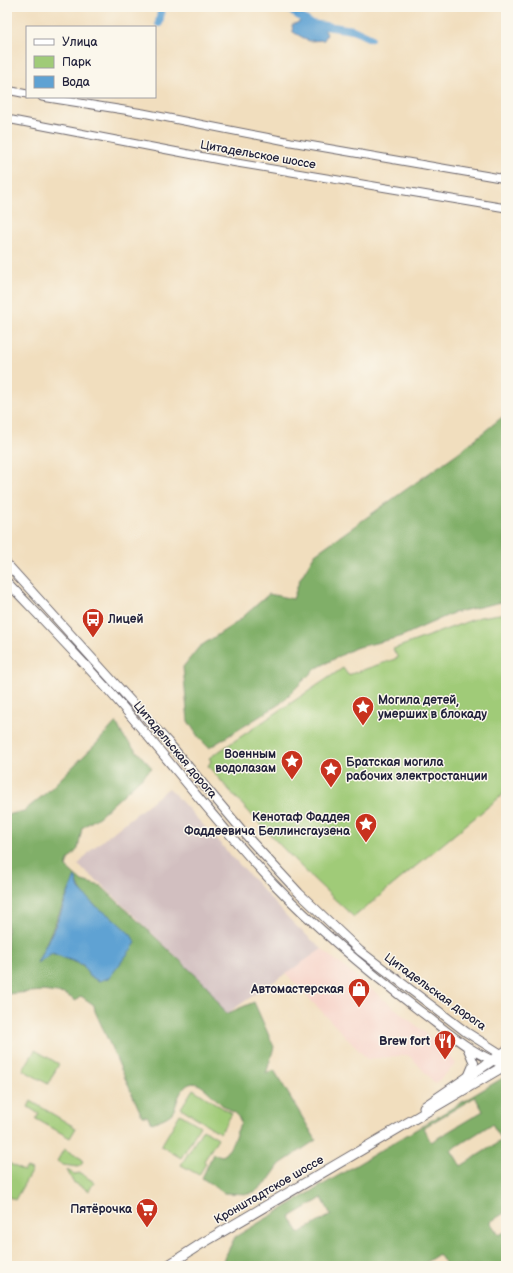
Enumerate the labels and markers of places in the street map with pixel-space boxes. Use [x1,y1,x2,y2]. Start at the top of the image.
bus stop icon: Лицей [80,606,106,639]
place label: Лицей [107,612,144,627]
place label: Могила детей, умерших в блокаду [378,693,487,722]
place icon: Могила детей, умерших в блокаду [350,694,376,727]
place label: Военным водолазам [215,747,276,776]
place icon: Военным водолазам [279,748,305,781]
place label: Братская могила рабочих электростанции [346,755,488,784]
place icon: Братская могила рабочих электростанции [318,756,344,789]
place label: Кенотаф Фаддея Фаддеевича Беллинсгаузена [184,810,351,839]
place icon: Кенотаф Фаддея Фаддеевича Беллинсгаузена [353,811,379,844]
shop icon: Автомастерская [346,976,372,1009]
place label: Автомастерская [250,982,344,997]
restaurant icon: Brew fort [432,1028,458,1061]
place label: Brew fort [379,1034,430,1049]
supermarket icon: Пятёрочка [134,1196,160,1229]
place label: Пятёрочка [70,1202,133,1217]

